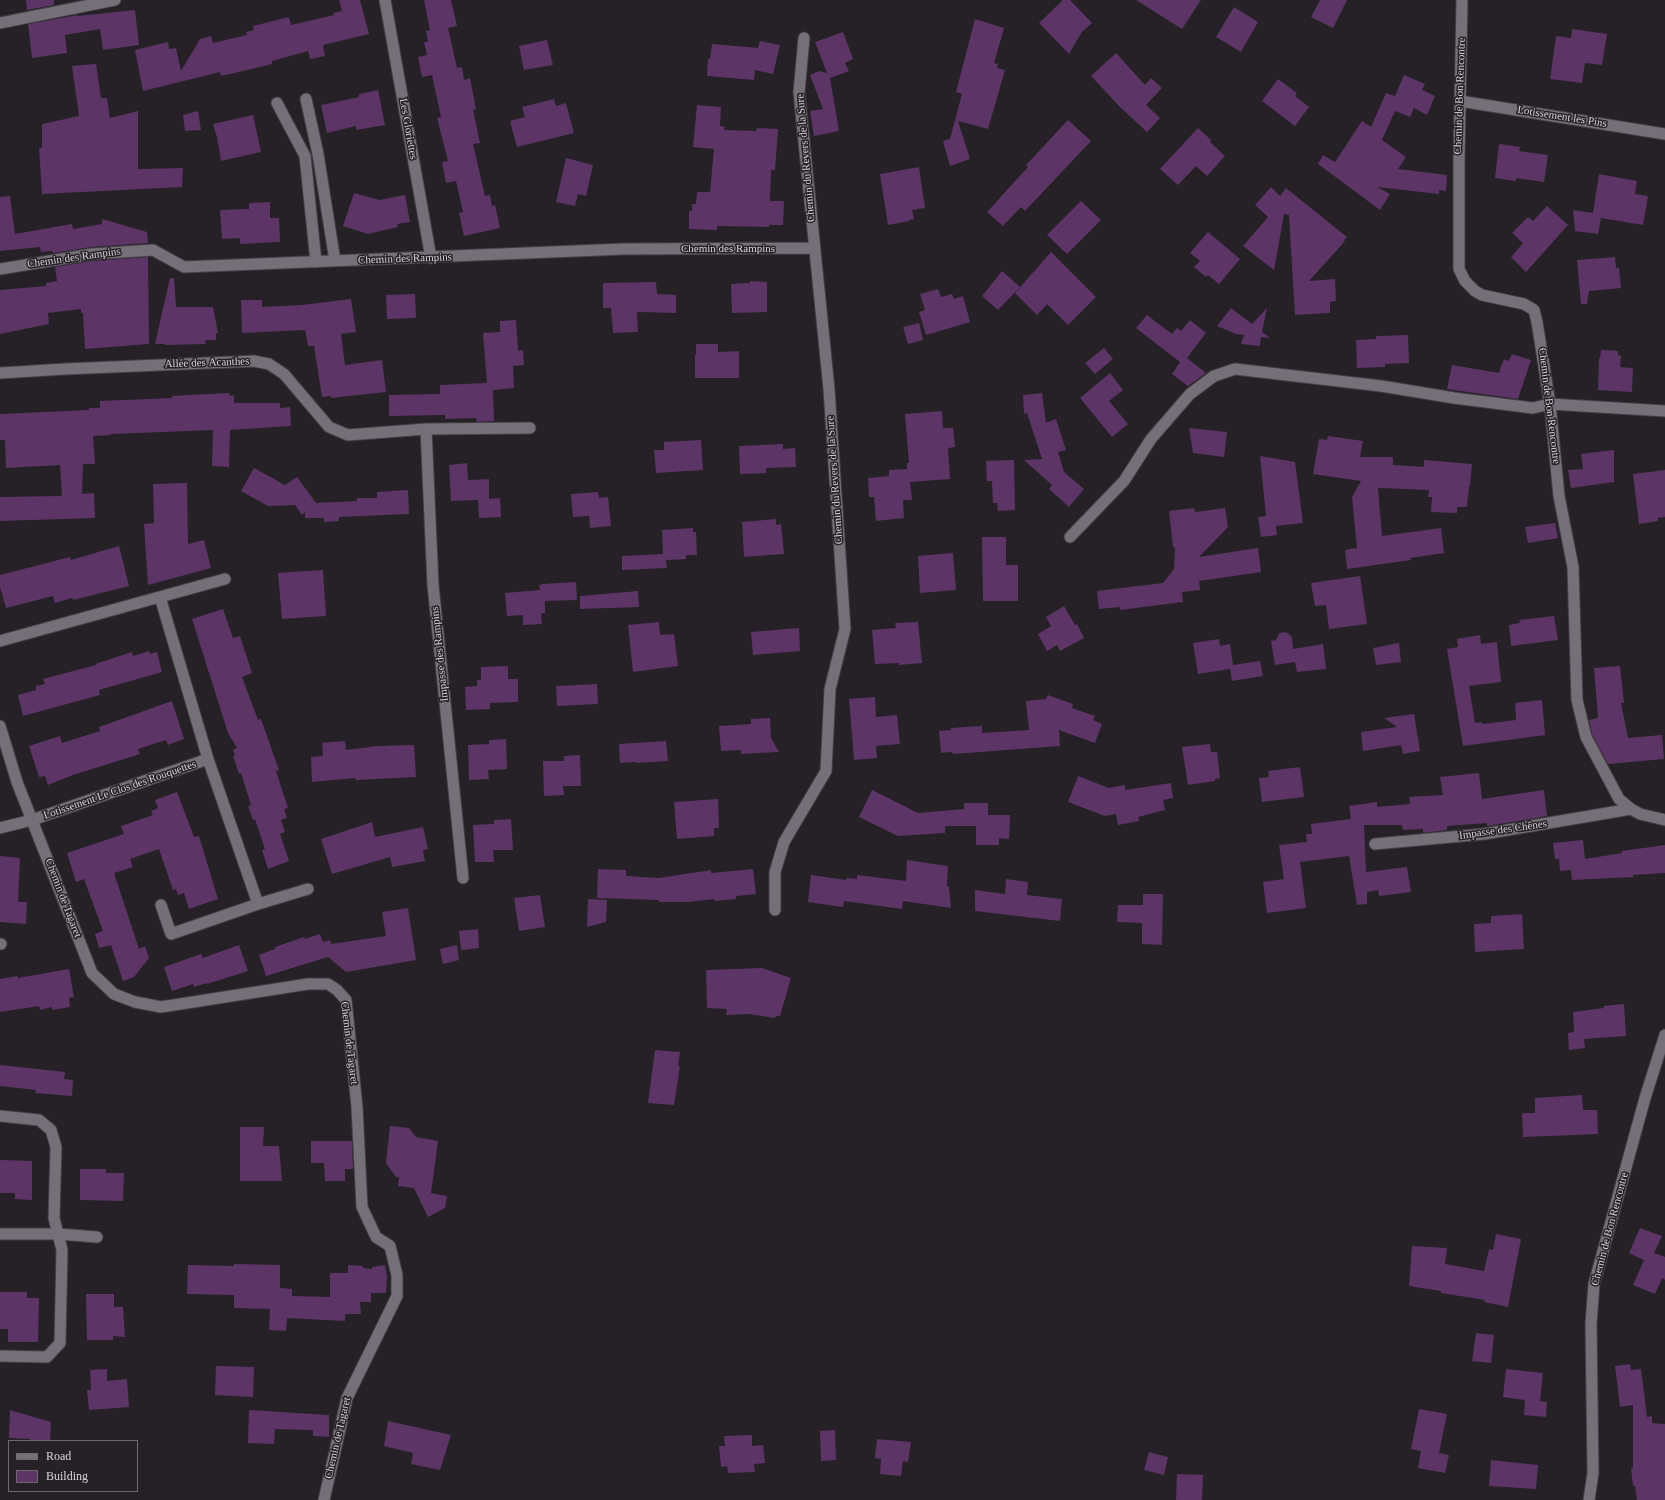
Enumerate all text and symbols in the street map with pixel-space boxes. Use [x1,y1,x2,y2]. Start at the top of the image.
street label: Chemin de Bon Rencontre [1451,37,1469,155]
street label: Chemin du Revers de la Sure [794,93,818,223]
street label: Les Gloriettes [396,97,420,161]
street label: Lotissement les Pins [1516,103,1608,131]
street label: Chemin des Rampins [681,242,775,256]
street label: Chemin des Rampins [26,245,122,271]
street label: Chemin des Rampins [358,251,452,267]
street label: Chemin de Bon Rencontre [1535,347,1563,465]
street label: Allée des Acanthes [164,355,250,371]
street label: Chemin du Revers de la Sure [824,415,846,545]
street label: Impasse des Rampins [428,606,452,702]
street label: Lotissement Le Clos des Rouquettes [42,758,198,822]
street label: Impasse des Chênes [1458,817,1548,843]
street label: Chemin de Tagaret [42,857,84,939]
street label: Chemin de Tagaret [337,1001,361,1085]
street label: Chemin de Bon Rencontre [1588,1171,1632,1287]
street label: Chemin de Tagaret [322,1396,354,1480]
legend [8,1440,138,1492]
text: Road [46,1449,71,1463]
text: Building [46,1469,88,1483]

